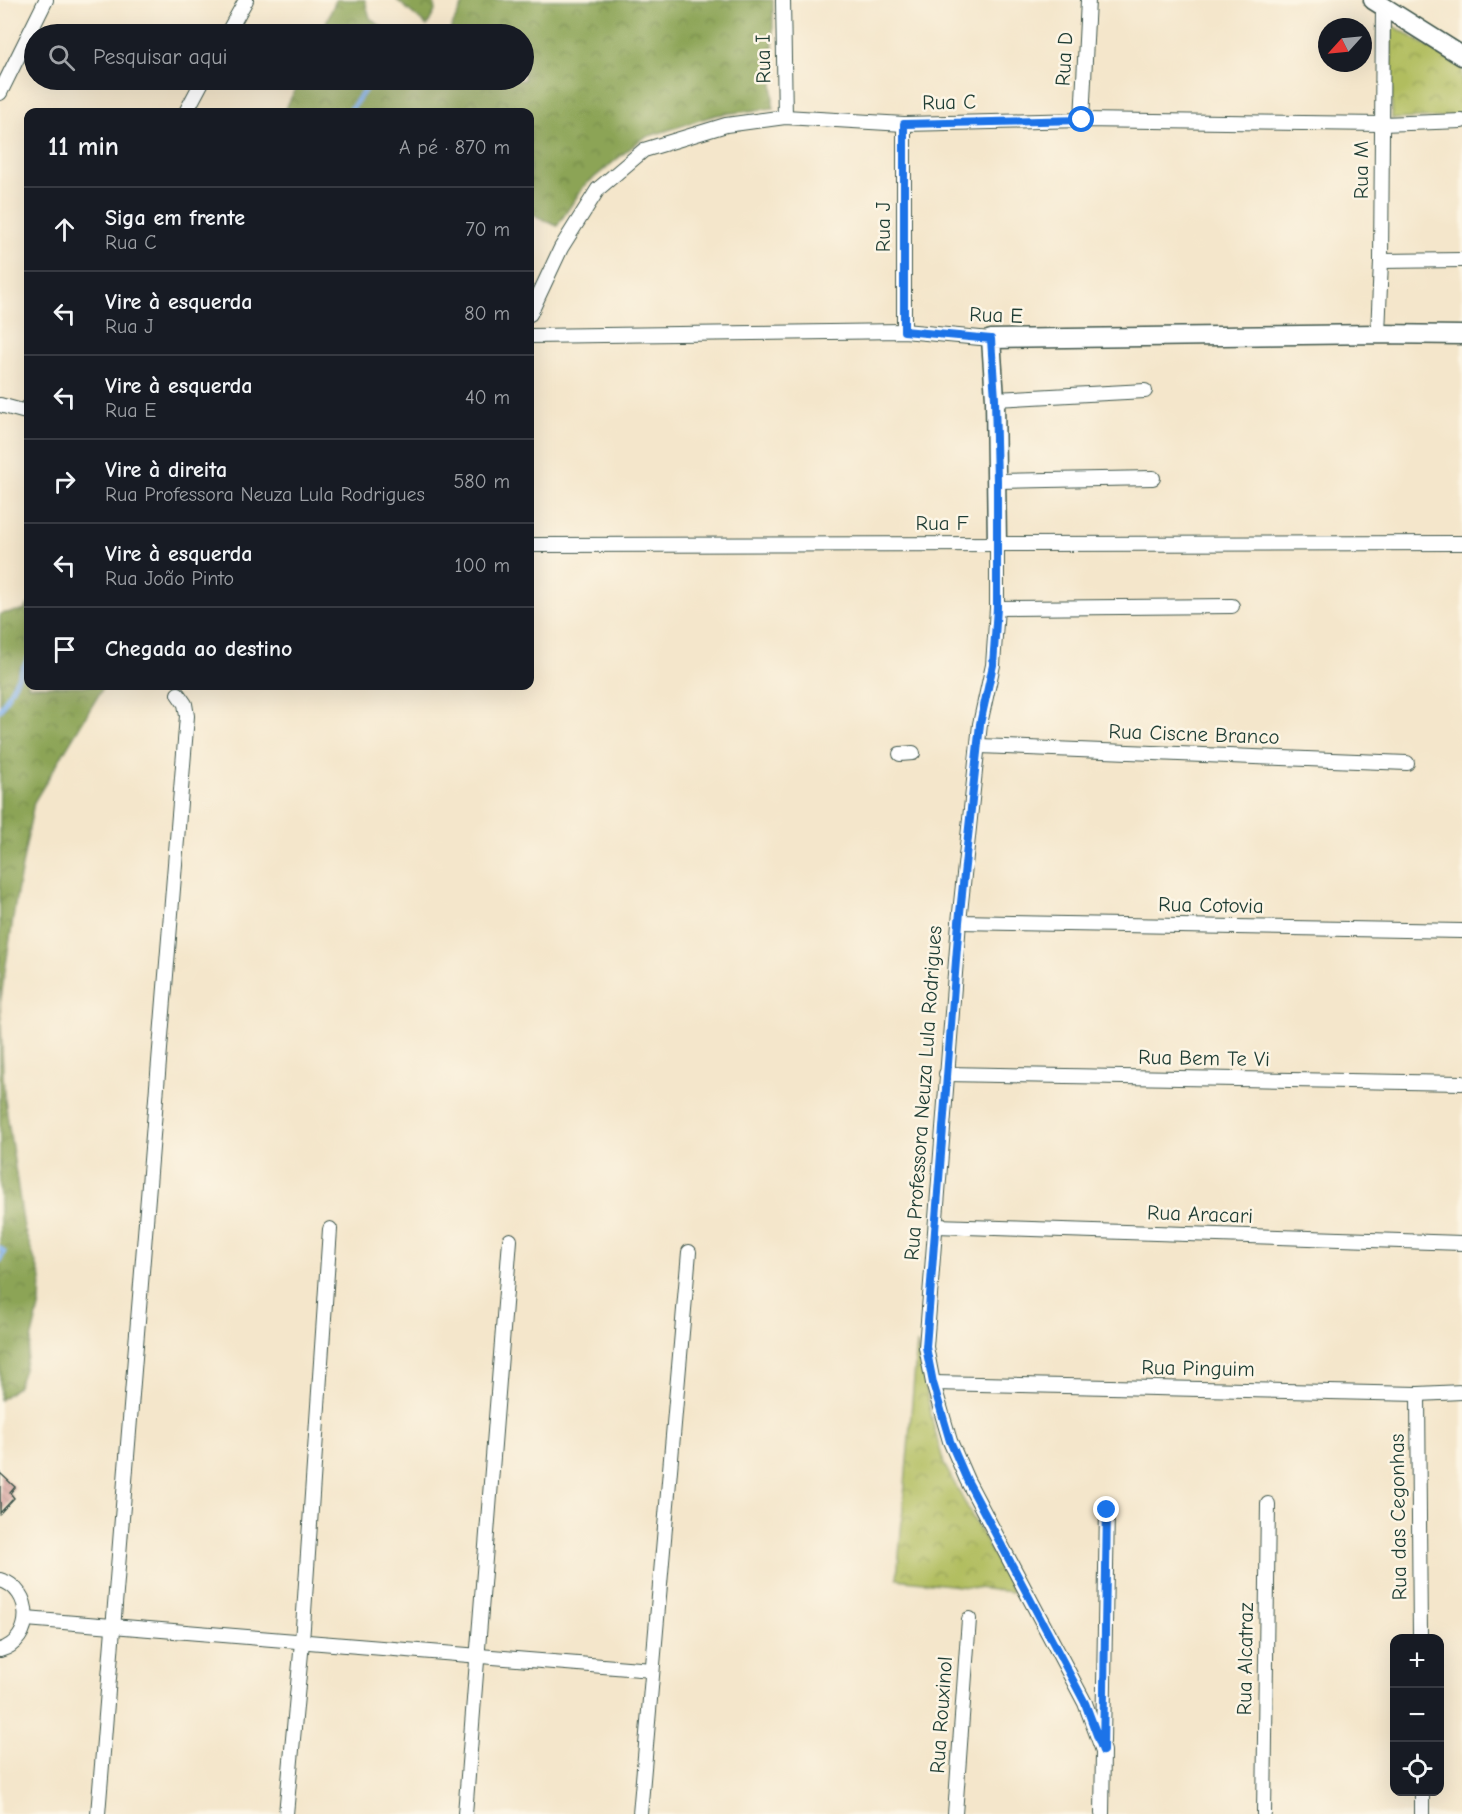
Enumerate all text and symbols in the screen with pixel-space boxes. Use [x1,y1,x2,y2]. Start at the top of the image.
north arrow [1318,18,1372,72]
search box [24,24,534,90]
street label: Rua D [1051,31,1077,87]
street label: Rua I [751,34,775,84]
icon: search [45,41,78,74]
text: Pesquisar aqui [93,44,228,70]
street label: Rua C [922,90,976,114]
route start [1068,106,1094,132]
text: 11 min [48,132,119,162]
text: A pé · 870 m [399,136,510,159]
street label: Rua M [1349,141,1373,199]
street label: Rua J [871,202,895,252]
text: Siga em frente [105,205,245,231]
icon: ahead [48,213,81,246]
text: 70 m [465,218,510,241]
text: Rua C [105,231,156,254]
text: Vire à esquerda [105,289,253,315]
icon: left [48,297,81,330]
text: 80 m [464,302,510,325]
street label: Rua E [969,302,1023,328]
text: Rua J [105,315,153,338]
text: Vire à esquerda [105,373,253,399]
icon: left [48,381,81,414]
text: 40 m [465,386,510,409]
text: Rua E [105,399,156,422]
text: Vire à direita [105,457,227,483]
icon: right [48,465,81,498]
text: 580 m [453,470,510,493]
text: Rua Professora Neuza Lula Rodrigues [105,483,425,506]
street label: Rua F [915,511,969,535]
text: Vire à esquerda [105,541,253,567]
icon: left [48,549,81,582]
text: 100 m [455,554,510,577]
text: Rua João Pinto [105,567,234,590]
icon: arrive [48,633,81,666]
text: Chegada ao destino [105,636,292,662]
street label: Rua Ciscne Branco [1108,719,1280,749]
street label: Rua Cotovia [1158,892,1264,918]
street label: Rua Professora Neuza Lula Rodrigues [899,925,947,1261]
street label: Rua Bem Te Vi [1138,1045,1270,1071]
street label: Rua Aracari [1147,1200,1253,1228]
street label: Rua Pinguim [1141,1355,1255,1381]
street label: Rua das Cegonhas [1385,1433,1411,1601]
route end [1093,1496,1119,1522]
street label: Rua Alcatraz [1232,1602,1258,1716]
map controls [1390,1634,1444,1796]
button: + [1390,1634,1444,1688]
street label: Rua Rouxinol [925,1656,957,1774]
button: − [1390,1688,1444,1742]
button: locate [1390,1742,1444,1796]

